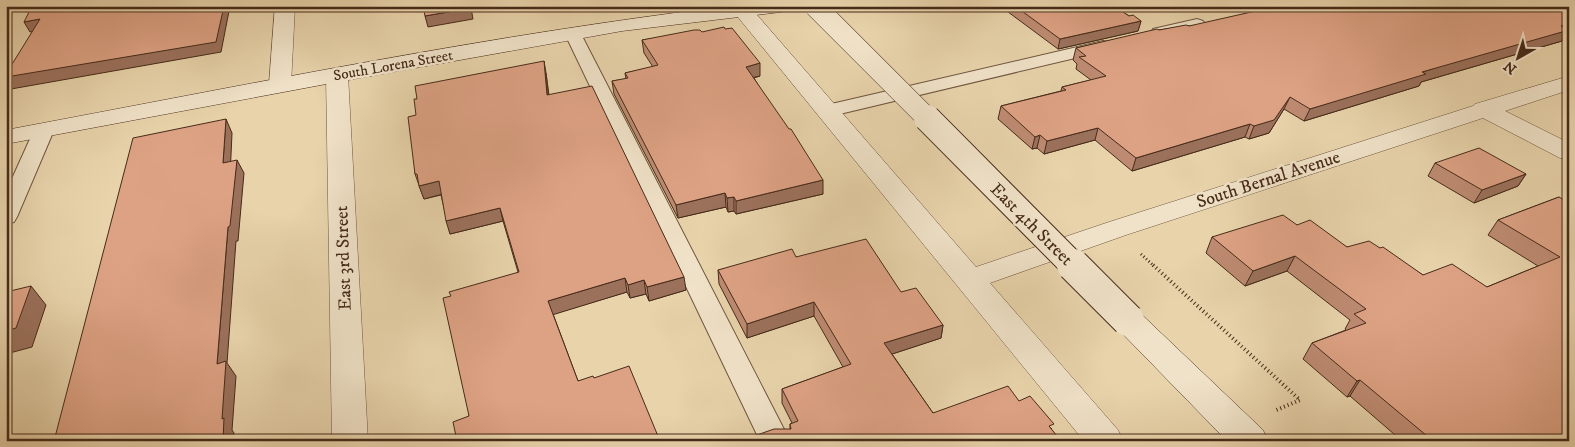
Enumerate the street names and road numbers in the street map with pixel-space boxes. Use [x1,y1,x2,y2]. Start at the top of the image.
street label: South Lorena Street [332,46,455,85]
street label: South Bernal Avenue [1194,146,1343,214]
street label: East 4th Street [985,179,1077,271]
street label: East 3rd Street [331,205,357,311]

